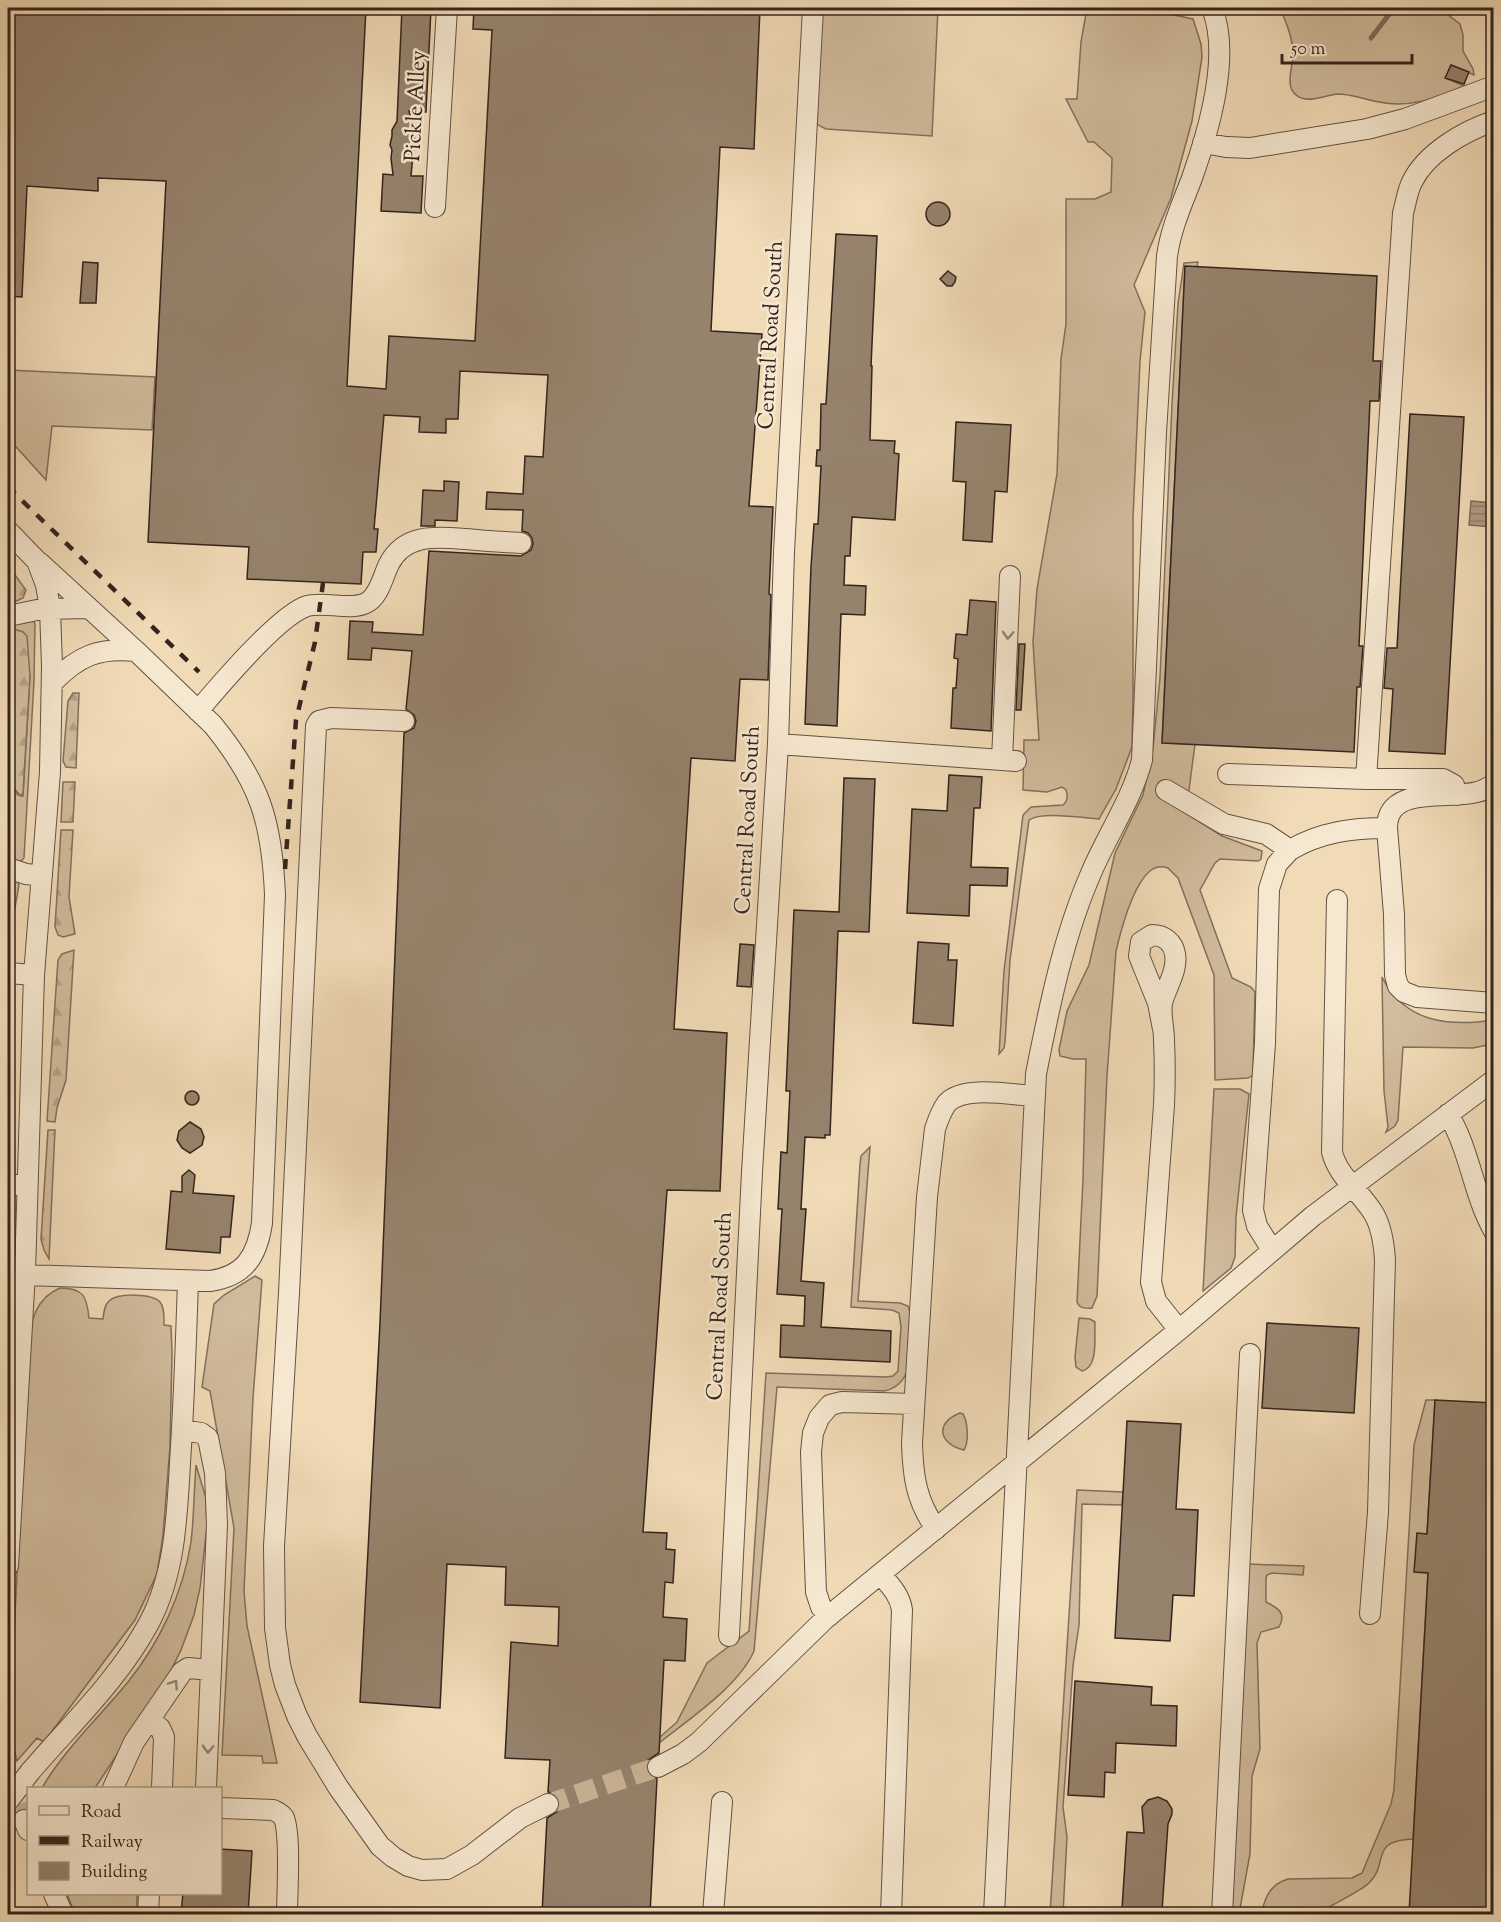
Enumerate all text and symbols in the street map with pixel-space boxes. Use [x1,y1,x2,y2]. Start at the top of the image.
scale bar [1282,27,1412,65]
text: 50 m [1290,37,1326,63]
street label: Pickle Alley [398,49,436,163]
street label: Central Road South [751,240,793,430]
one-way arrow [1001,630,1014,639]
street label: Central Road South [728,725,770,915]
street label: Central Road South [700,1211,742,1401]
one-way arrow [167,1679,178,1690]
one-way arrow [201,1745,214,1754]
legend [27,1787,222,1895]
text: Road [81,1800,121,1826]
text: Railway [81,1830,143,1856]
text: Building [81,1860,147,1886]

